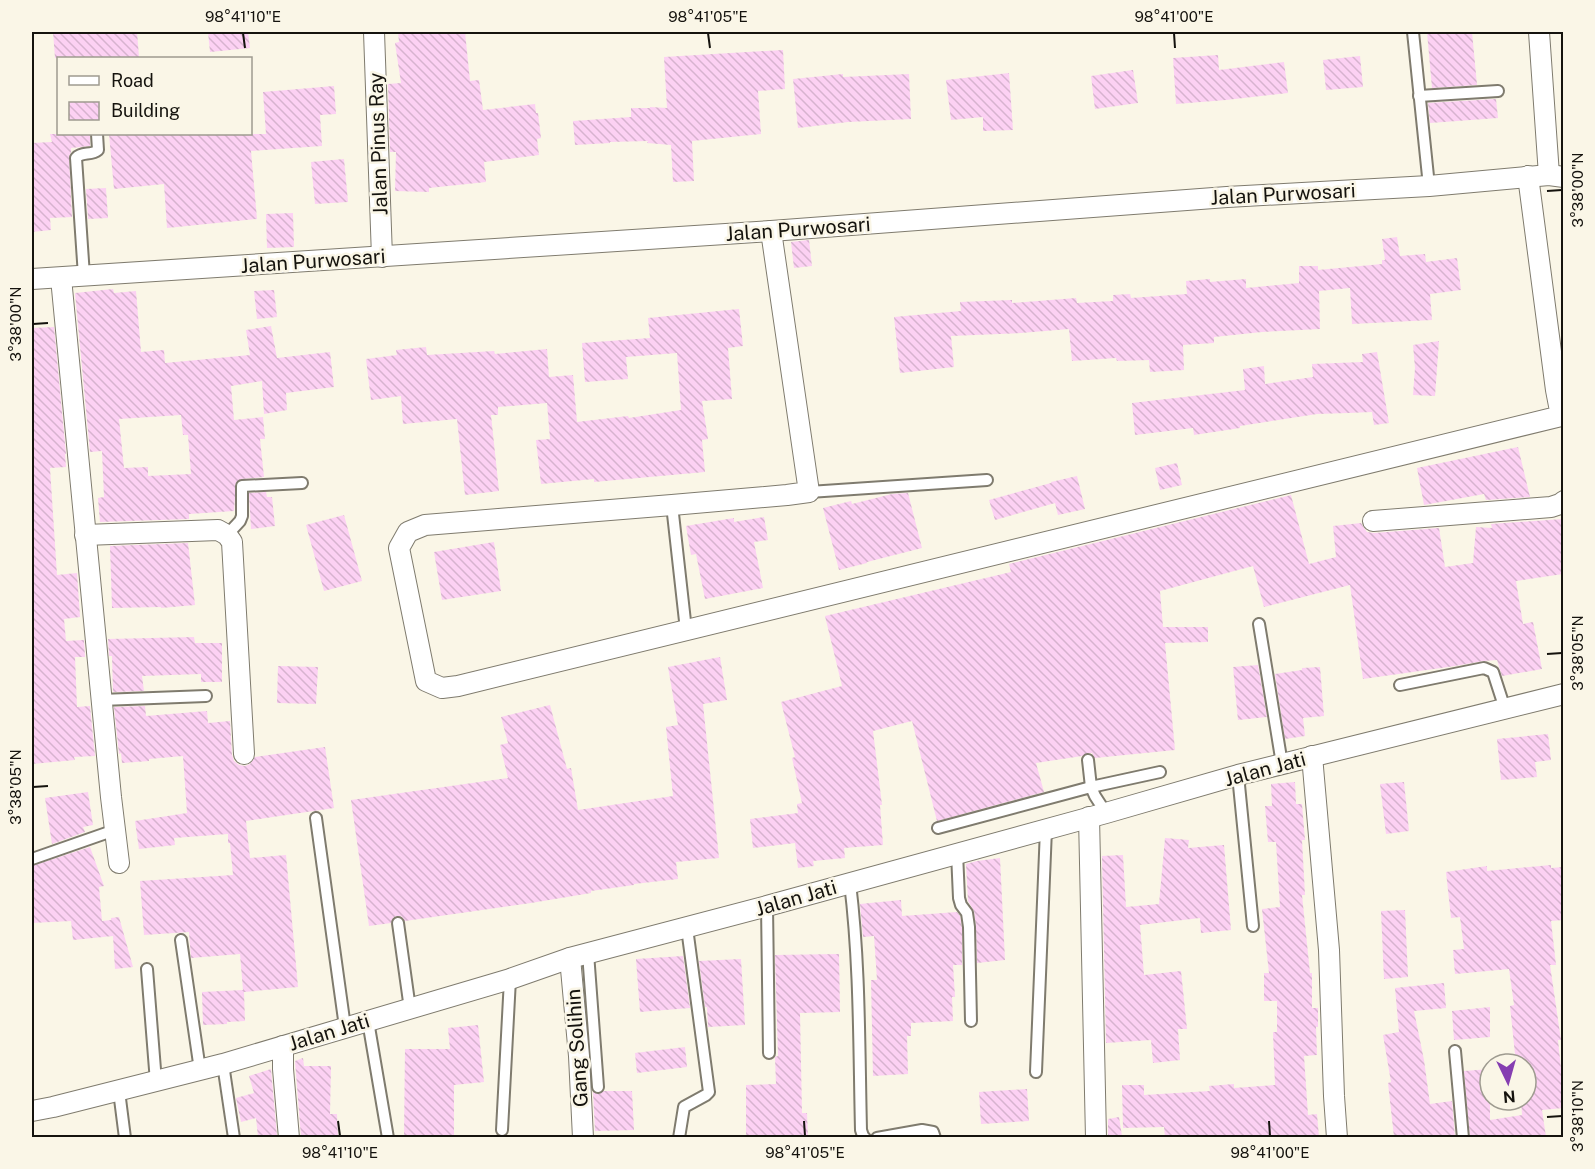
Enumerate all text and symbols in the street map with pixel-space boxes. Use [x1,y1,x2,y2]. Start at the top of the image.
text: 98°41'10"E [205,8,281,25]
text: 98°41'05"E [668,8,748,25]
text: 98°41'00"E [1134,8,1214,25]
legend [57,57,252,135]
text: Road [111,70,154,91]
street label: Jalan Pinus Ray [364,72,392,216]
text: Building [111,100,180,121]
text: 3°38'00"N [1569,152,1586,228]
street label: Jalan Purwosari [1210,178,1356,210]
street label: Jalan Purwosari [725,212,871,246]
street label: Jalan Purwosari [240,244,386,278]
text: 3°38'00"N [7,286,24,362]
text: 3°38'05"N [1569,615,1586,691]
street label: Jalan Jati [1222,747,1308,791]
text: 3°38'05"N [7,749,24,825]
street label: Jalan Jati [753,875,839,921]
street label: Gang Solihin [561,988,593,1108]
street label: Jalan Jati [286,1008,372,1056]
north arrow [1478,1052,1538,1112]
text: 3°38'10"N [1569,1080,1586,1152]
text: N [1502,1086,1516,1106]
text: 98°41'10"E [302,1144,378,1161]
text: 98°41'05"E [765,1144,845,1161]
text: 98°41'00"E [1230,1144,1310,1161]

